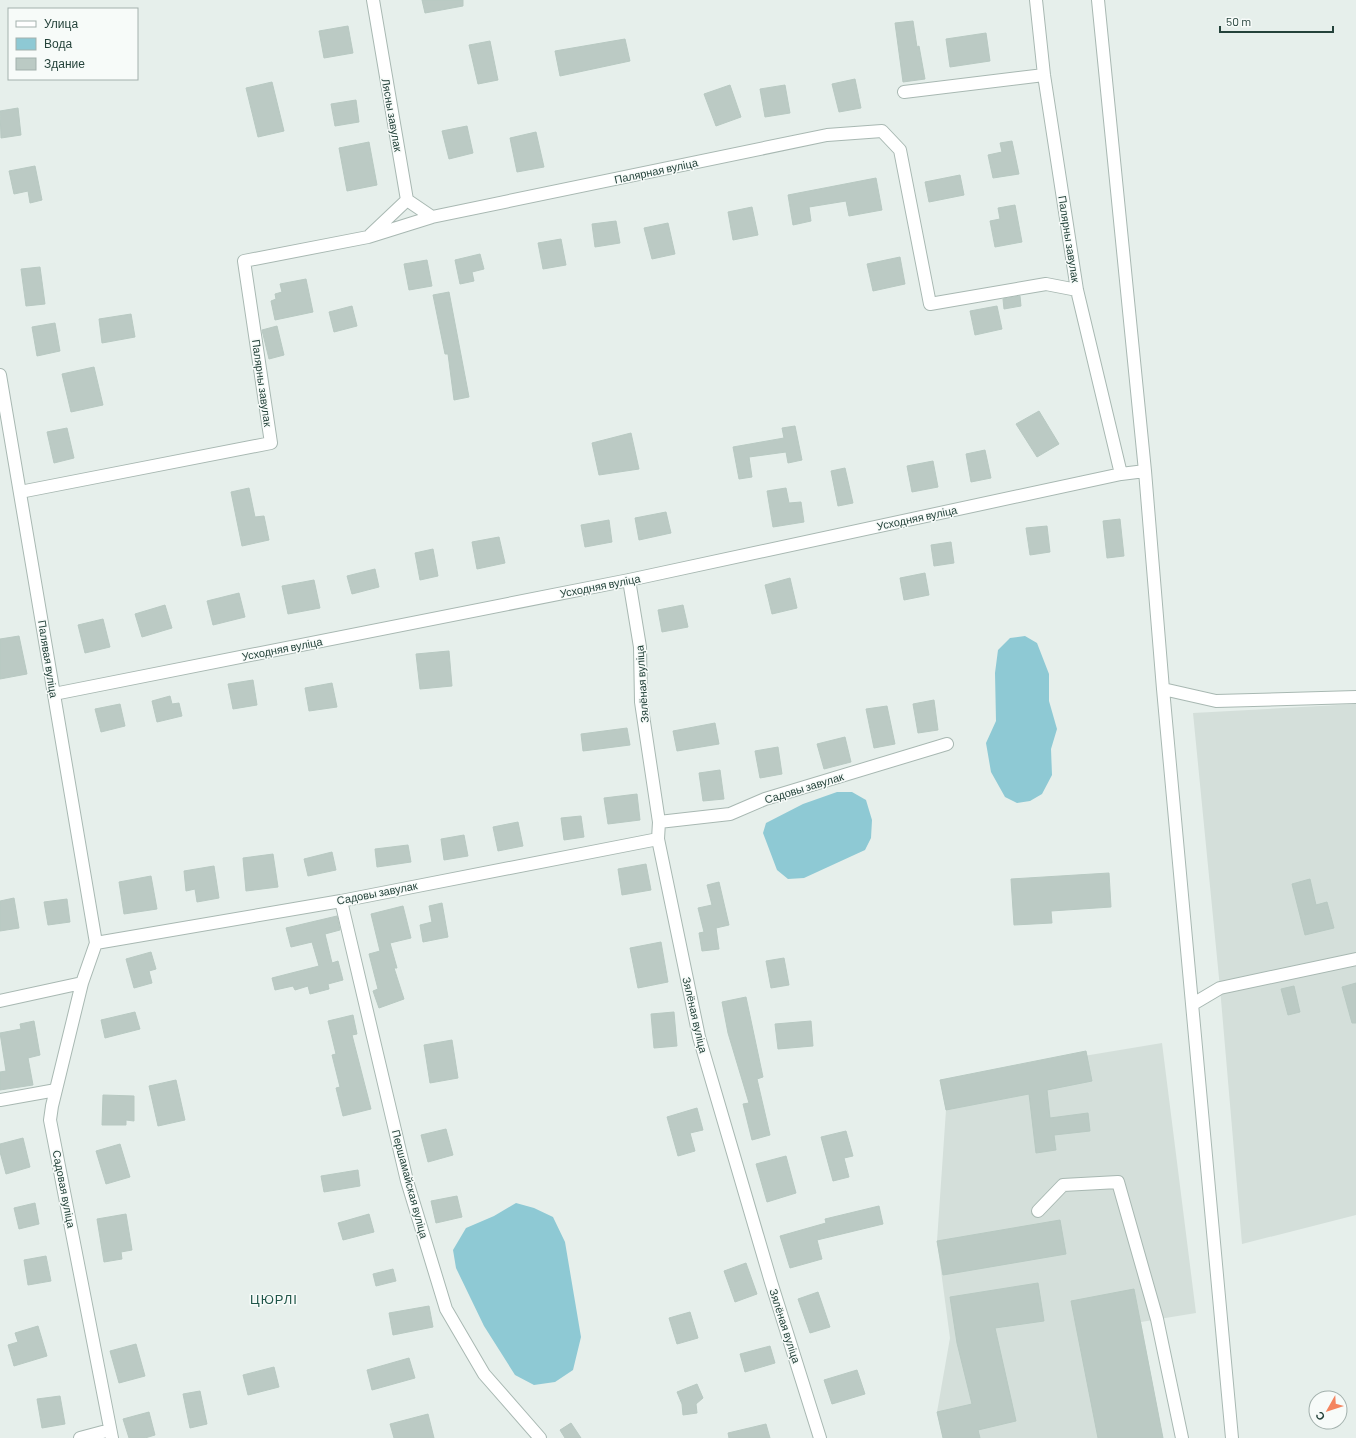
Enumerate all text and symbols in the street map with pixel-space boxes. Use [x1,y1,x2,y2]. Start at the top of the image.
legend [8,8,138,80]
scale bar [1220,8,1333,34]
text: 50 m [1226,14,1251,28]
text: Улица [44,16,78,31]
text: Вода [44,36,72,51]
text: Здание [44,56,85,71]
street label: Лясны завулак [380,77,405,153]
street label: Палярная вуліца [613,155,700,186]
street label: Палярны завулак [1056,194,1083,284]
street label: Палярны завулак [250,338,275,428]
street label: Усходняя вуліца [876,502,959,532]
street label: Усходняя вуліца [559,571,642,600]
street label: Палявая вуліца [36,619,61,700]
street label: Усходняя вуліца [241,634,324,663]
street label: Зялёная вуліца [632,644,651,723]
street label: Садовы завулак [763,769,845,806]
street label: Садовы завулак [335,878,419,907]
street label: Зялёная вуліца [680,976,711,1055]
street label: Першамайская вуліца [390,1128,431,1240]
street label: Садовая вуліца [51,1149,79,1230]
street label: Зялёная вуліца [767,1287,804,1366]
district label: ЦЮРЛІ [250,1291,298,1307]
north arrow [1308,1390,1348,1430]
text: С [1312,1409,1327,1424]

